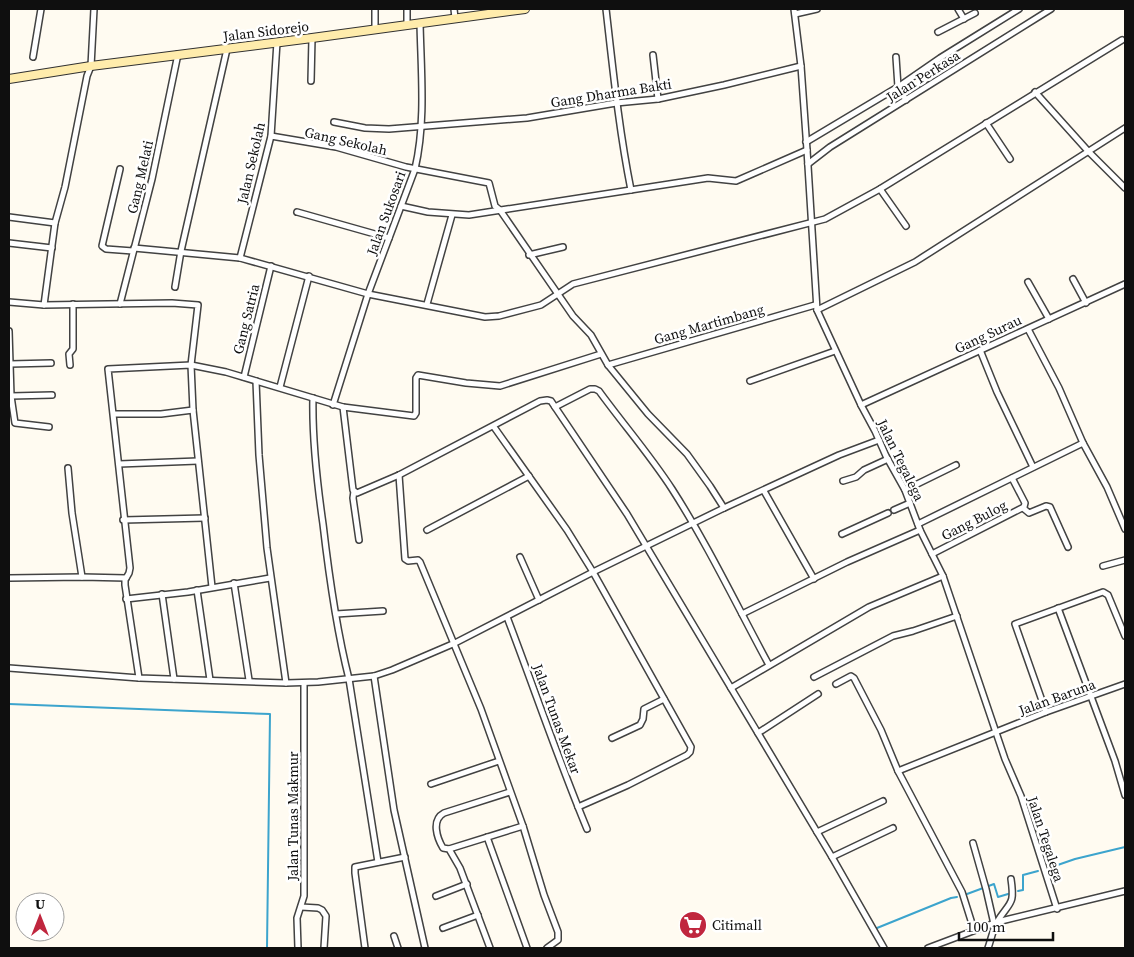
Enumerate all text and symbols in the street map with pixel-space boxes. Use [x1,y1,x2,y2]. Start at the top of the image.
street label: Jalan Sidorejo [221,16,310,46]
street label: Jalan Perkasa [881,45,965,107]
street label: Gang Dharma Bakti [549,74,673,112]
street label: Jalan Sekolah [232,120,270,207]
street label: Gang Sekolah [303,122,389,160]
street label: Gang Melati [122,138,158,216]
street label: Jalan Sukosari [361,168,410,259]
street label: Gang Satria [228,281,265,356]
street label: Gang Martimbang [652,299,766,349]
street label: Gang Surau [951,310,1025,358]
street label: Jalan Tegalega [872,415,930,505]
street label: Gang Bulog [938,495,1010,545]
street label: Jalan Tunas Mekar [527,660,586,777]
street label: Jalan Baruna [1015,674,1099,720]
street label: Jalan Tunas Makmur [283,751,303,882]
street label: Jalan Tegalega [1022,793,1069,885]
north arrow [15,892,65,942]
text: U [35,894,45,914]
supermarket icon: Citimall [678,910,708,940]
scale bar [959,910,1053,942]
place label: Citimall [712,915,762,935]
text: 100 m [966,916,1006,937]

